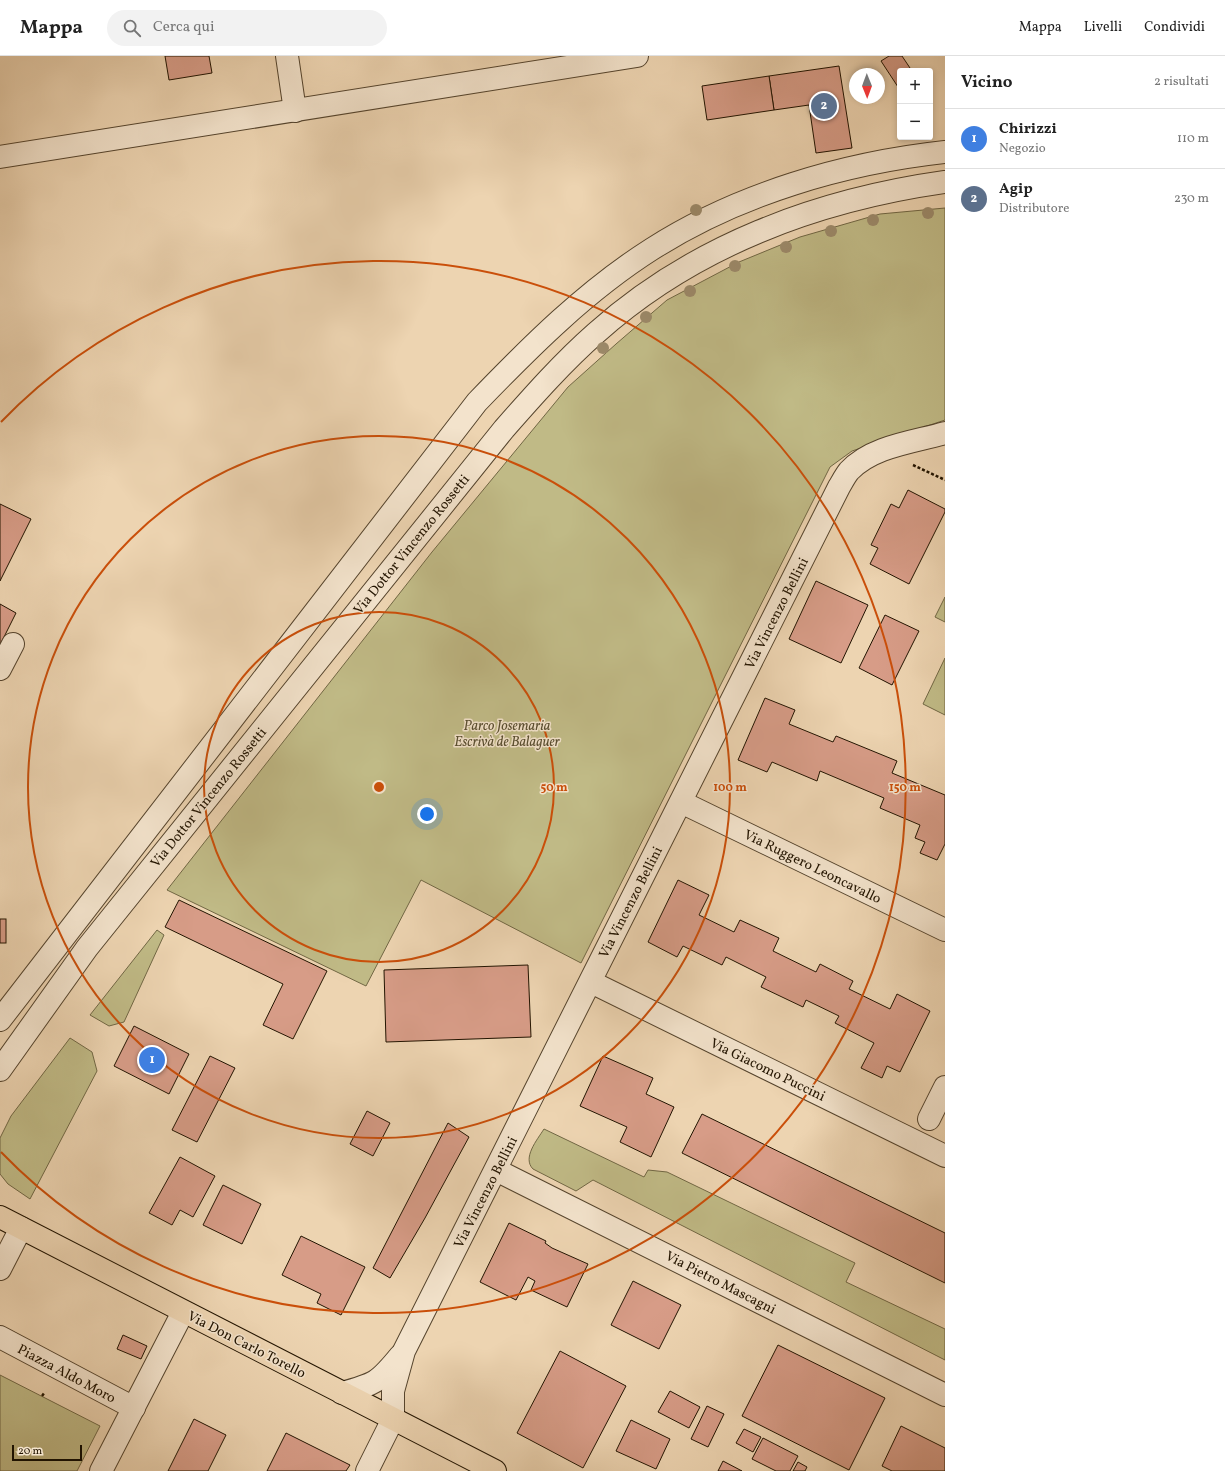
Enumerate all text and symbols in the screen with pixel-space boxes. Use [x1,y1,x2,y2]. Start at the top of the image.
search box [107,10,387,46]
text: Mappa [20,15,83,41]
icon: search [121,17,143,39]
text: Cerca qui [153,17,214,38]
text: Mappa [1019,18,1062,37]
text: Livelli [1084,18,1122,37]
text: Condividi [1144,18,1205,37]
north arrow [849,68,885,104]
map controls [897,68,933,140]
button: + [897,68,933,104]
text: Vicino [961,71,1012,94]
text: 2 risultati [1154,73,1209,91]
pin: 2 [811,91,837,121]
button: − [897,104,933,140]
text: Chirizzi [999,119,1057,140]
text: 1 [971,130,977,148]
text: 110 m [1177,130,1209,148]
text: Negozio [999,140,1046,158]
text: Agip [999,179,1033,200]
text: 2 [971,190,977,208]
text: 230 m [1174,190,1209,208]
text: Distributore [999,200,1069,218]
street label: Via Dottor Vincenzo Rossetti [350,471,475,619]
street label: Via Vincenzo Bellini [741,555,814,673]
park label: Parco Josemaria Escrivà de Balaguer [454,717,561,752]
street label: Via Dottor Vincenzo Rossetti [147,724,272,872]
centre of rings [372,780,386,794]
text: 50 m [540,780,568,796]
text: 100 m [713,780,747,796]
text: 150 m [889,780,921,796]
your location [417,804,437,824]
street label: Via Ruggero Leoncavallo [740,826,884,909]
street label: Via Vincenzo Bellini [595,844,668,962]
street label: Via Giacomo Puccini [707,1034,828,1107]
pin: 1 [139,1045,165,1075]
street label: Via Vincenzo Bellini [450,1134,523,1252]
street label: Via Pietro Mascagni [662,1247,779,1319]
street label: Via Don Carlo Torello [184,1307,309,1383]
street label: Piazza Aldo Moro [14,1340,119,1408]
scale bar [12,1443,82,1462]
text: 20 m [18,1444,42,1459]

